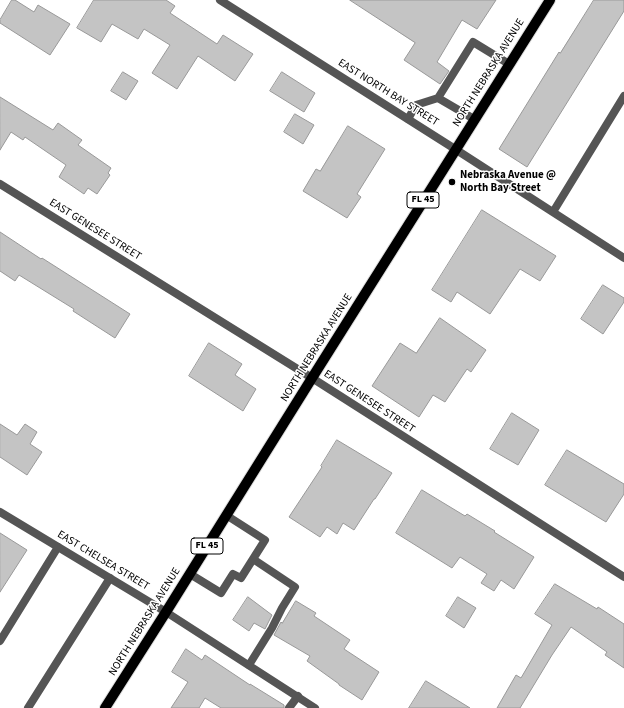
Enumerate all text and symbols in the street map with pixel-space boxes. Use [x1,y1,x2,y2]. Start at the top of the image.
street label: NORTH NEBRASKA AVENUE [450,17,528,129]
street label: EAST NORTH BAY STREET [335,57,441,129]
place label: Nebraska Avenue @ North Bay Street [460,169,556,195]
marker: Nebraska Avenue @ North Bay Street [447,177,457,187]
road number: FL 45 [407,192,439,208]
street label: EAST GENESEE STREET [47,196,143,264]
street label: NORTH NEBRASKA AVENUE [278,292,356,404]
street label: EAST GENESEE STREET [321,368,417,436]
street label: EAST CHELSEA STREET [55,528,151,594]
road number: FL 45 [191,538,223,554]
street label: NORTH NEBRASKA AVENUE [106,566,184,678]

